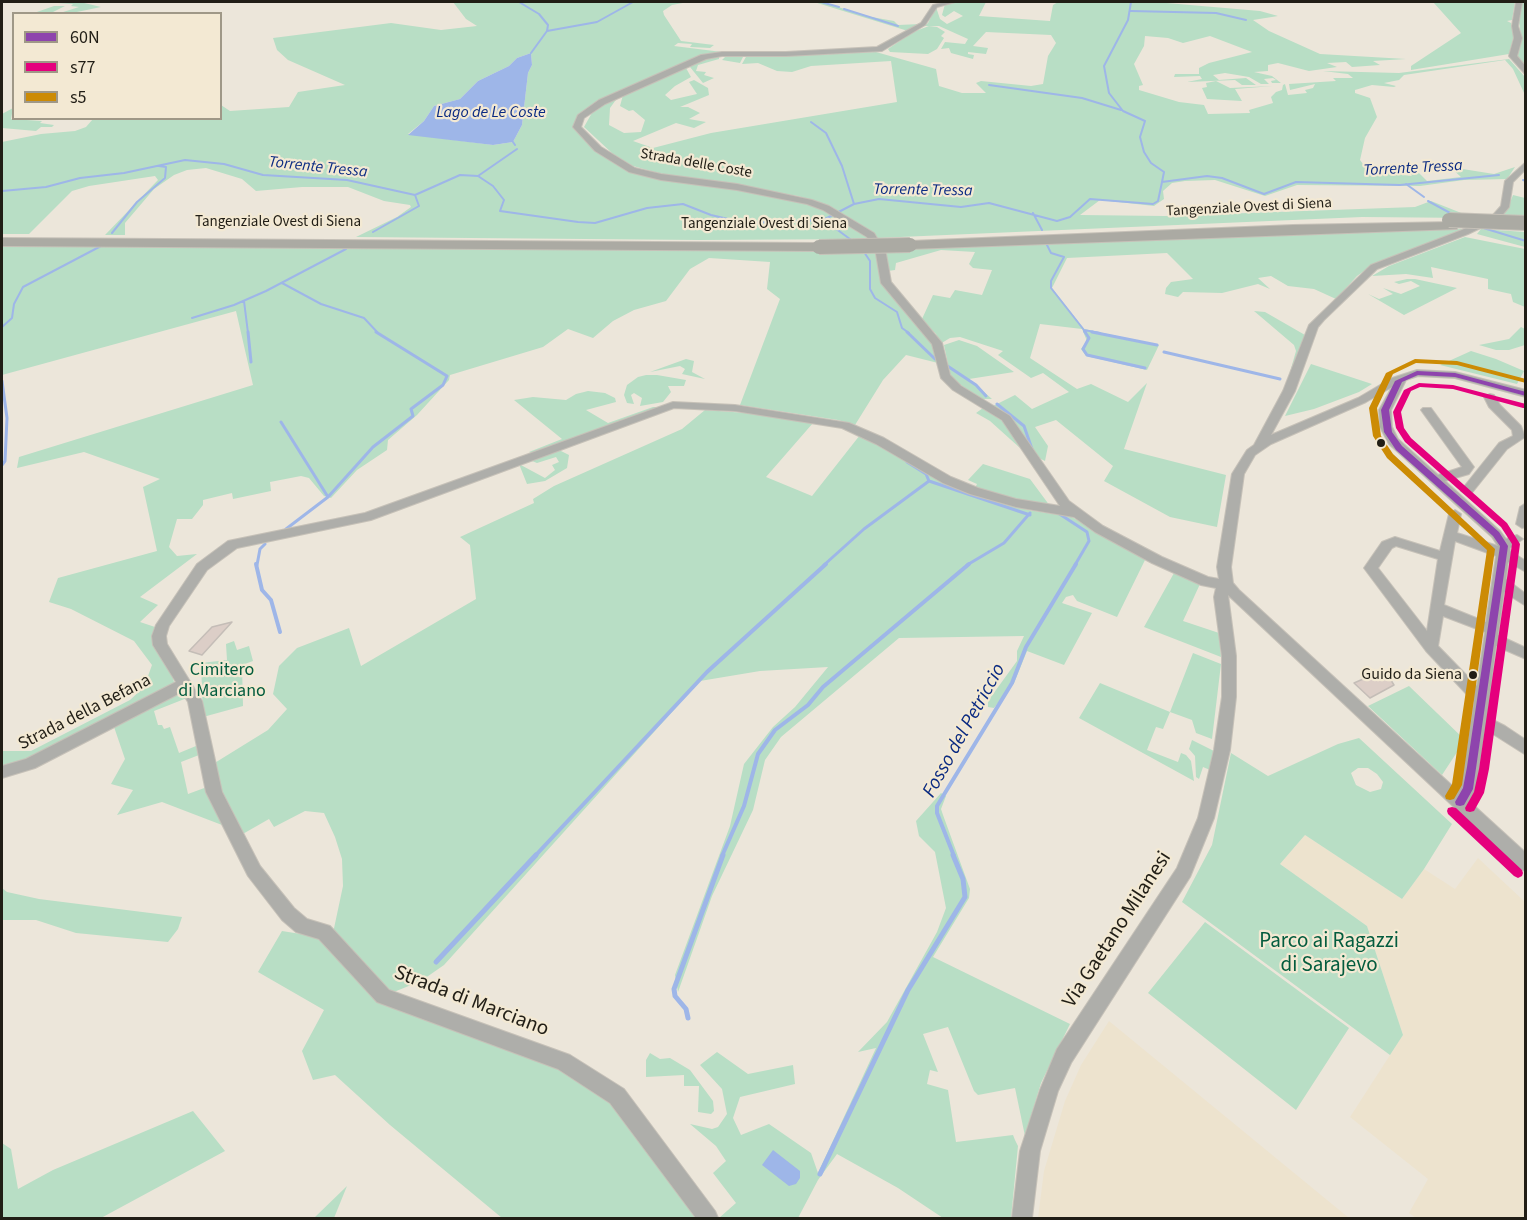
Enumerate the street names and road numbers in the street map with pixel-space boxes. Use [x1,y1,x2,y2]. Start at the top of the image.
street label: Strada delle Coste [639,145,753,183]
street label: Tangenziale Ovest di Siena [1166,195,1332,221]
street label: Tangenziale Ovest di Siena [195,214,361,232]
street label: Tangenziale Ovest di Siena [681,216,847,234]
street label: Strada della Befana [15,670,155,756]
street label: Via Gaetano Milanesi [1058,847,1178,1013]
street label: Strada di Marciano [390,961,552,1043]

